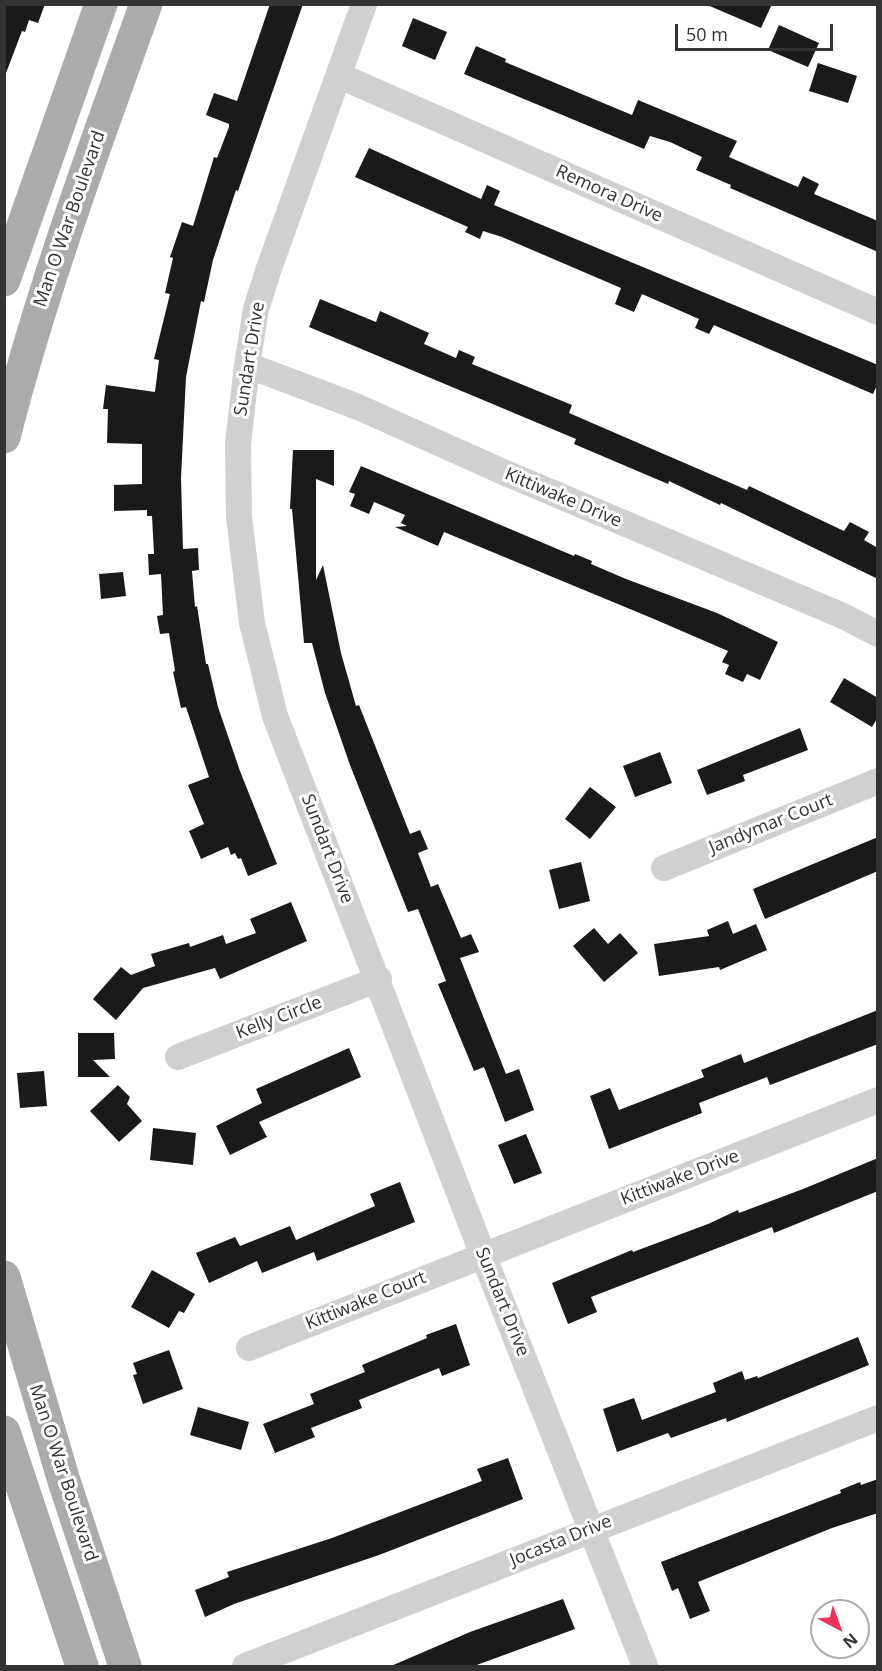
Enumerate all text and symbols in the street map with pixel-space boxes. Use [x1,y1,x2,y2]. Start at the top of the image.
scale bar [678,12,836,50]
text: 50 m [686,22,728,46]
street label: Man O War Boulevard [30,128,110,310]
street label: Remora Drive [552,161,666,227]
street label: Sundart Drive [230,300,270,418]
street label: Kittiwake Drive [501,464,625,532]
street label: Jandymar Court [706,789,836,859]
street label: Sundart Drive [296,791,358,907]
street label: Kelly Circle [233,992,325,1044]
street label: Kittiwake Drive [618,1145,742,1211]
street label: Sundart Drive [470,1244,534,1360]
street label: Kittiwake Court [303,1267,429,1335]
street label: Man O War Boulevard [24,1382,102,1564]
street label: Jocasta Drive [507,1511,615,1571]
north arrow [810,1599,870,1659]
text: N [838,1628,863,1654]

